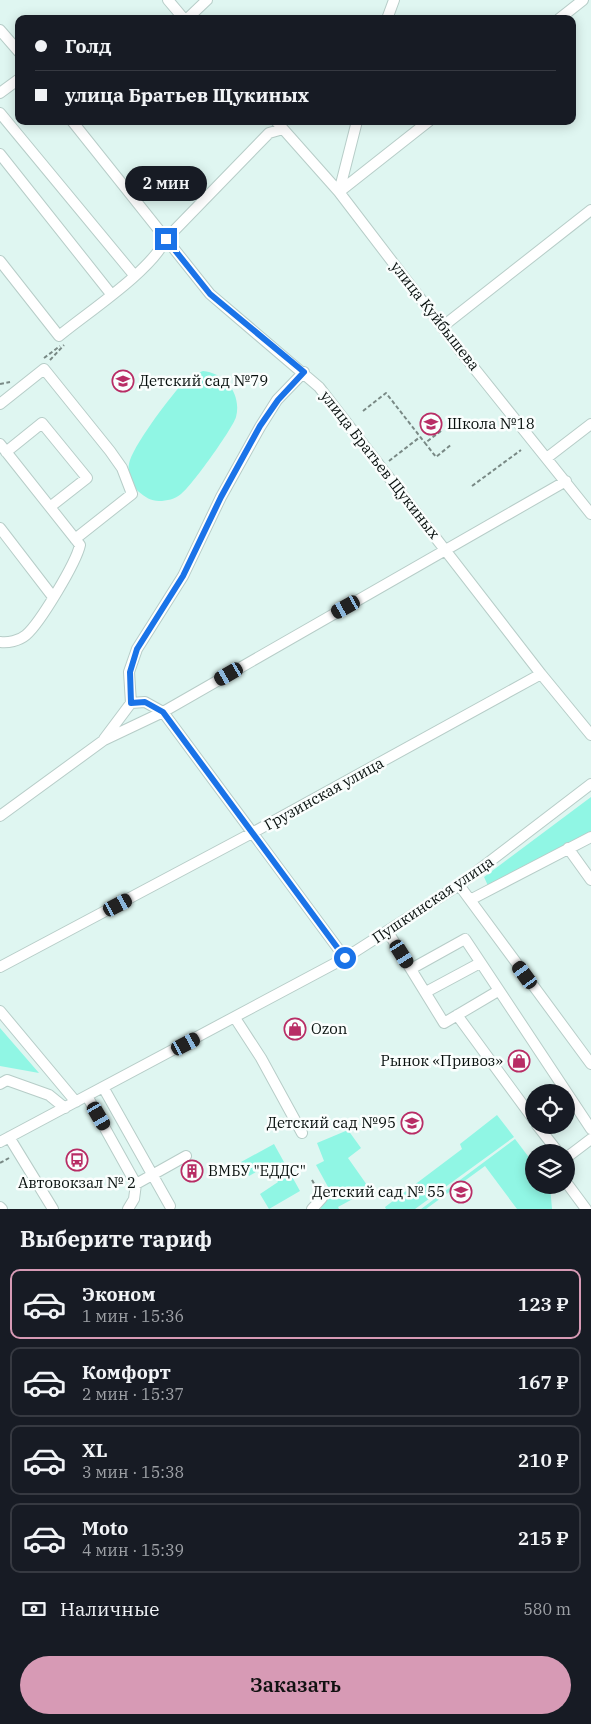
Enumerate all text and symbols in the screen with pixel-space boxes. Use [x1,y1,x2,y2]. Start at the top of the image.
text: Голд [65,34,111,58]
text: улица Братьев Щукиных [65,83,309,107]
callout: 2 мин [125,166,207,202]
text: 2 мин [143,173,189,193]
route end [155,228,177,250]
street label: улица Куйбышева [387,257,484,374]
school or university icon: Детский сад №79 [111,369,135,393]
place label: Детский сад №79 [139,371,268,390]
street label: улица Братьев Щукиных [317,387,444,543]
school or university icon: Школа №18 [419,412,443,436]
place label: Школа №18 [447,414,535,433]
car [329,593,362,621]
car [212,660,245,688]
street label: Грузинская улица [261,753,387,834]
street label: Пушкинская улица [368,852,497,947]
car [101,891,134,919]
car [387,937,416,971]
route start [334,947,356,969]
car [510,958,539,992]
shop icon: Ozon [283,1017,307,1041]
place label: Ozon [311,1019,348,1038]
car [169,1030,202,1058]
shop icon: Рынок «Привоз» [507,1049,531,1073]
place label: Рынок «Привоз» [380,1051,503,1070]
map controls [525,1084,575,1194]
button: locate [525,1084,575,1134]
car [85,1099,112,1133]
school or university icon: Детский сад №95 [400,1111,424,1135]
place label: Детский сад №95 [267,1113,396,1132]
button: layers [525,1144,575,1194]
bus stop icon: Автовокзал № 2 [65,1148,89,1172]
building icon: ВМБУ "ЕДДС" [180,1159,204,1183]
place label: ВМБУ "ЕДДС" [208,1161,306,1180]
place label: Автовокзал № 2 [18,1173,136,1192]
school or university icon: Детский сад № 55 [449,1180,473,1204]
place label: Детский сад № 55 [312,1182,445,1201]
text: Выберите тариф [20,1224,212,1253]
icon: car [22,1282,67,1327]
text: Эконом [82,1282,155,1306]
text: 123 ₽ [518,1292,569,1316]
text: 1 мин · 15:36 [82,1306,184,1326]
icon: car [22,1360,67,1405]
text: Комфорт [82,1360,171,1384]
text: 167 ₽ [518,1370,569,1394]
text: 2 мин · 15:37 [82,1384,184,1404]
icon: car [22,1438,67,1483]
text: XL [82,1438,108,1462]
text: 210 ₽ [518,1448,569,1472]
text: 3 мин · 15:38 [82,1462,184,1482]
icon: car [22,1516,67,1561]
text: Moto [82,1516,128,1540]
text: 215 ₽ [518,1526,569,1550]
text: 4 мин · 15:39 [82,1540,184,1560]
icon: cash [20,1595,48,1623]
text: Наличные [60,1597,159,1621]
text: 580 m [523,1599,571,1619]
button: Заказать [20,1656,571,1714]

